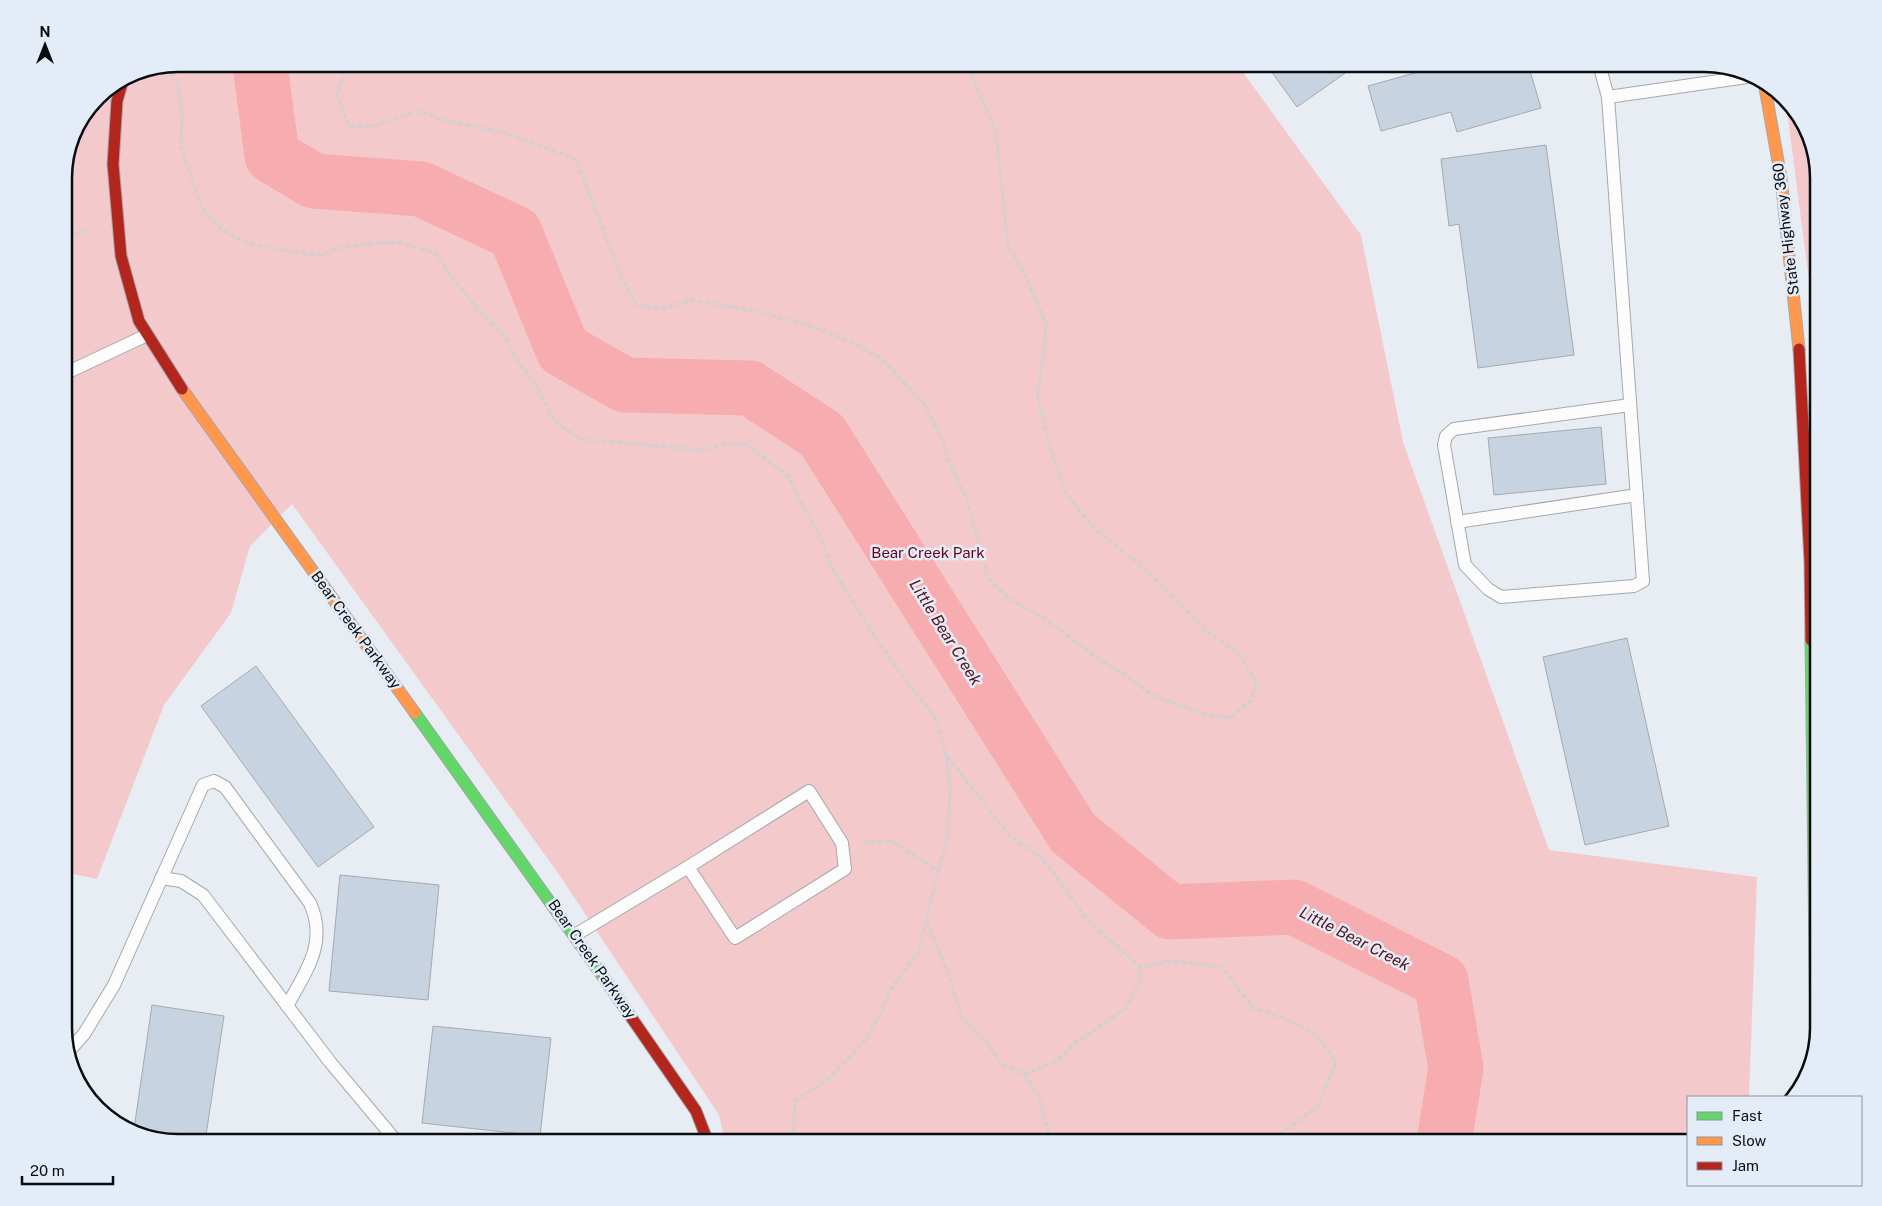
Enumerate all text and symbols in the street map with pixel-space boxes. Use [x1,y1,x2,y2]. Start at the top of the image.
north arrow [20,20,70,70]
text: N [40,24,50,40]
street label: State Highway 360 [1769,162,1802,296]
park label: Bear Creek Park [871,544,985,561]
street label: Bear Creek Parkway [308,568,405,692]
water label: Little Bear Creek [905,576,986,689]
street label: Bear Creek Parkway [545,896,640,1021]
water label: Little Bear Creek [1297,903,1413,975]
legend [1687,1096,1862,1186]
text: Fast [1732,1107,1762,1124]
text: Slow [1732,1132,1767,1149]
scale bar [22,1154,114,1186]
text: Jam [1732,1157,1759,1174]
text: 20 m [30,1162,65,1179]

